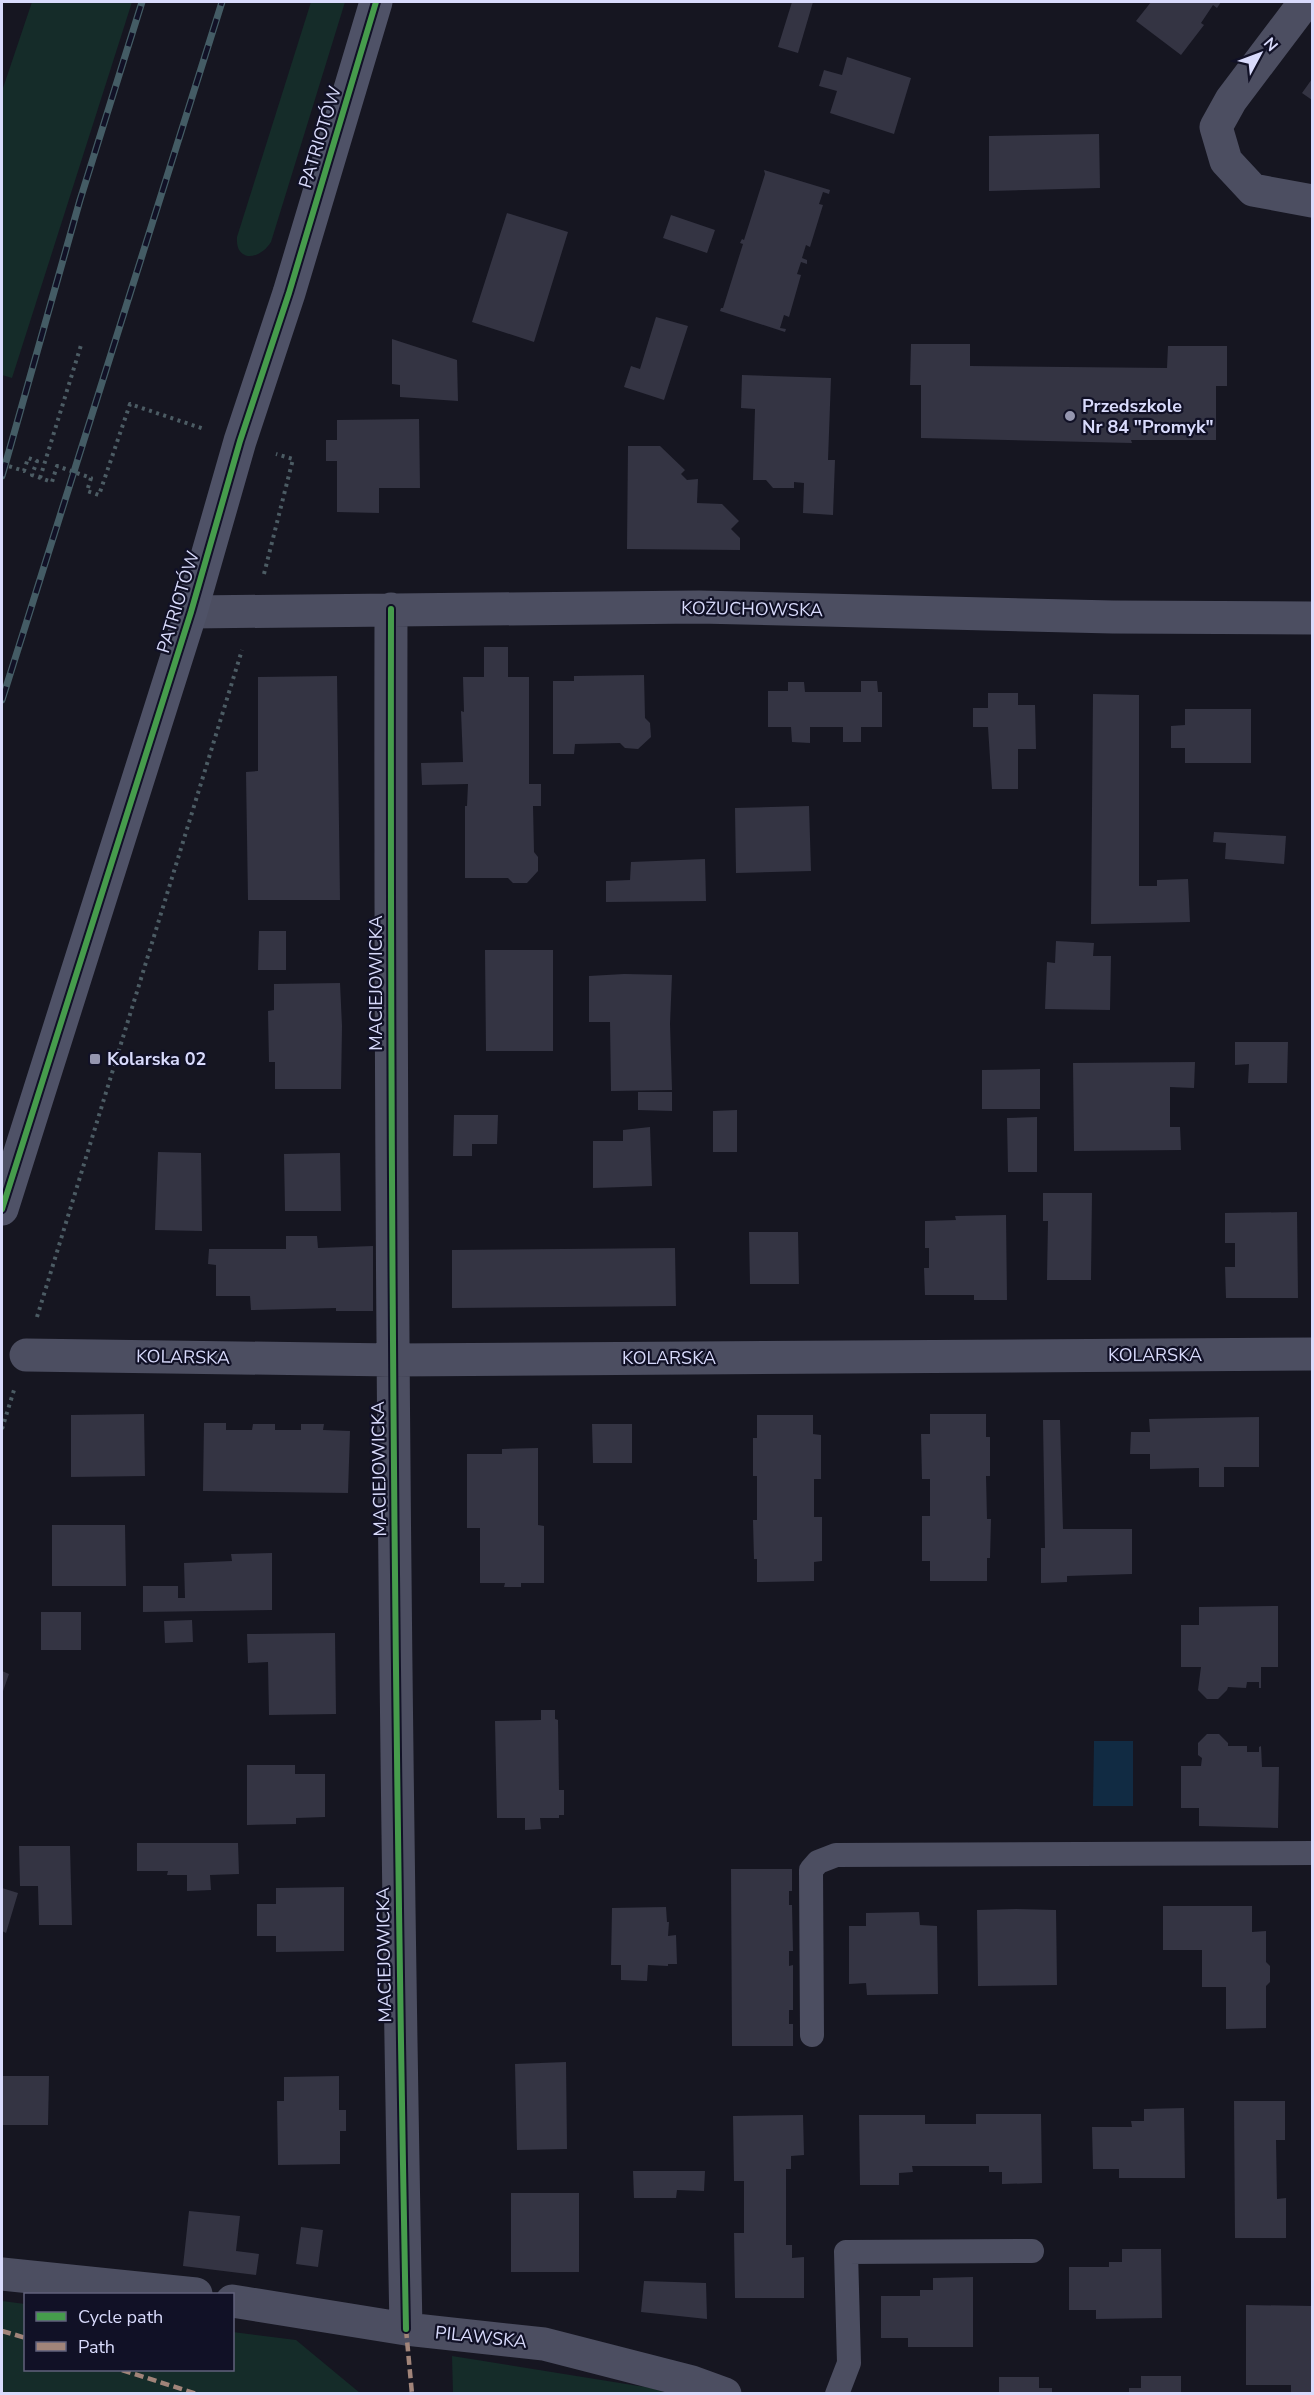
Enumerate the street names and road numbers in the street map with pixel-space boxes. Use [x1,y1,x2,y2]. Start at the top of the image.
street label: PATRIOTÓW [293,83,347,191]
street label: PATRIOTÓW [151,548,205,656]
street label: KOŻUCHOWSKA [681,596,823,622]
street label: MACIEJOWICKA [364,915,388,1051]
street label: KOLARSKA [1108,1343,1202,1367]
street label: KOLARSKA [136,1344,230,1370]
street label: KOLARSKA [622,1346,716,1370]
street label: MACIEJOWICKA [366,1401,392,1537]
street label: MACIEJOWICKA [371,1887,397,2023]
street label: PILAWSKA [434,2320,528,2354]

